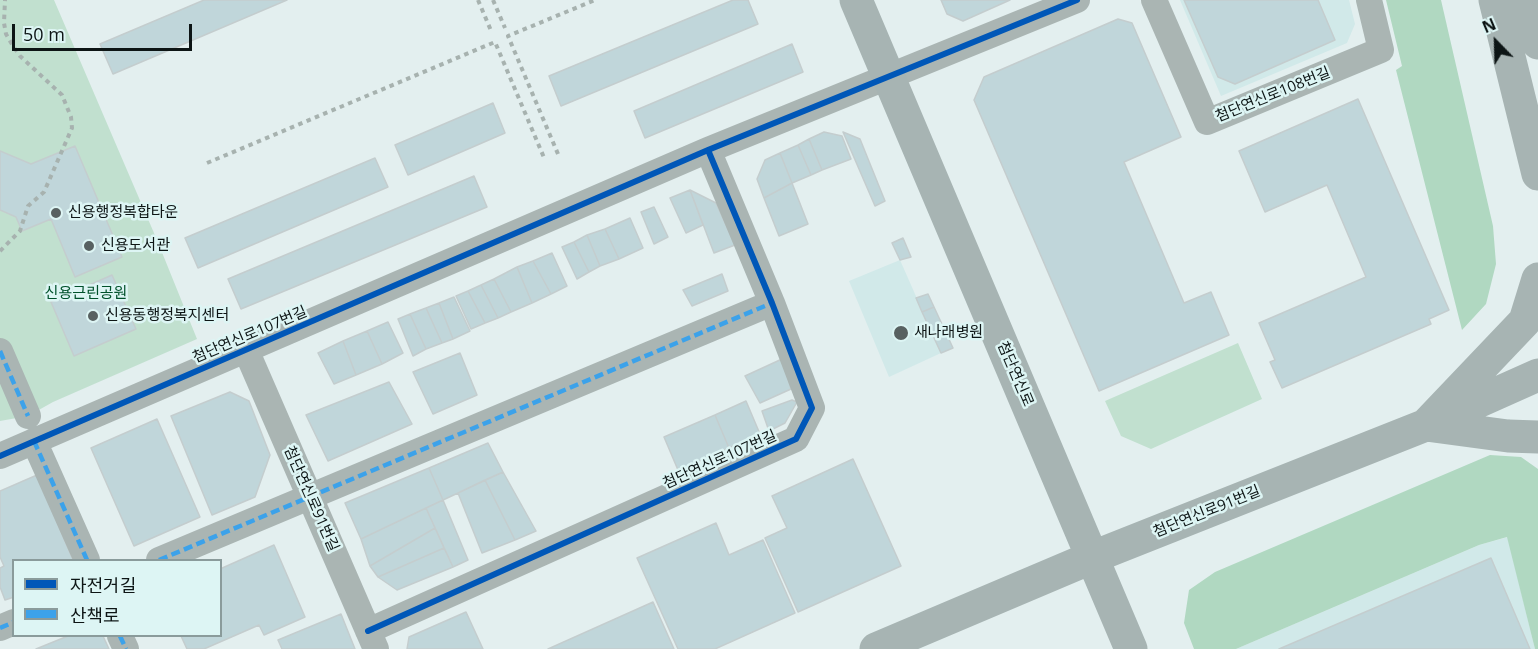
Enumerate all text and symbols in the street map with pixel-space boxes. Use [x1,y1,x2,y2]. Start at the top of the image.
scale bar [15,12,195,50]
north arrow [1466,12,1526,72]
text: N [1479,13,1499,38]
text: 50 m [23,22,65,46]
street label: 첨단연신로108번길 [1213,64,1333,126]
place label: 신용행정복합타운 [68,204,178,222]
marker: 신용행정복합타운 [49,206,63,220]
place label: 신용도서관 [101,237,170,255]
marker: 신용도서관 [82,239,96,253]
park label: 신용근린공원 [45,285,127,303]
street label: 첨단연신로107번길 [190,303,310,367]
place label: 신용동행정복지센터 [105,307,229,325]
marker: 신용동행정복지센터 [86,309,100,323]
marker: 새나래병원 [892,324,910,342]
place label: 새나래병원 [914,324,983,342]
street label: 첨단연신로 [993,339,1037,409]
street label: 첨단연신로107번길 [660,427,780,493]
street label: 첨단연신로91번길 [280,443,342,555]
street label: 첨단연신로91번길 [1151,482,1263,542]
legend [12,559,222,637]
text: 자전거길 [70,573,136,597]
text: 산책로 [70,603,120,627]

